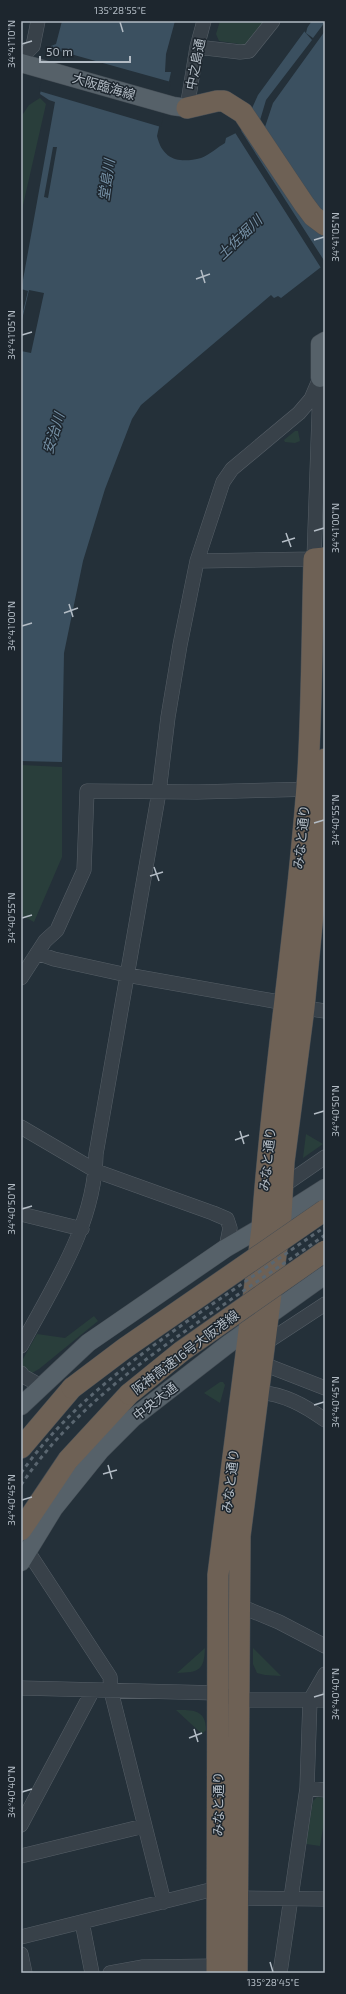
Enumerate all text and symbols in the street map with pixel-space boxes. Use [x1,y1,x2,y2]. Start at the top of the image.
text: 135°28'55"E [94,4,146,16]
text: 34°41'10"N [5,20,17,68]
street label: 中之島通 [182,37,208,91]
scale bar [40,38,130,64]
text: 50 m [46,44,73,58]
street label: 大阪臨海線 [71,69,137,103]
water label: 堂島川 [95,156,118,202]
water label: 土佐堀川 [213,210,266,263]
text: 34°41'05"N [329,212,341,262]
text: 34°41'05"N [5,310,17,360]
water label: 安治川 [39,409,68,456]
text: 34°41'00"N [329,503,341,553]
text: 34°41'00"N [5,601,17,651]
text: 34°40'55"N [329,795,341,845]
street label: みなと通り [290,804,312,870]
text: 34°40'55"N [5,893,17,943]
text: 34°40'50"N [329,1085,341,1137]
street label: みなと通り [256,1126,278,1192]
text: 34°40'50"N [5,1183,17,1235]
street label: 阪神高速16号大阪港線 [128,1307,242,1397]
text: 34°40'45"N [329,1376,341,1428]
street label: 中央大通 [130,1379,180,1423]
street label: みなと通り [218,1448,242,1514]
text: 34°40'45"N [5,1474,17,1526]
text: 34°40'40"N [329,1668,341,1720]
text: 34°40'40"N [5,1766,17,1818]
street label: みなと通り [210,1771,226,1837]
text: 135°28'45"E [247,1976,300,1988]

